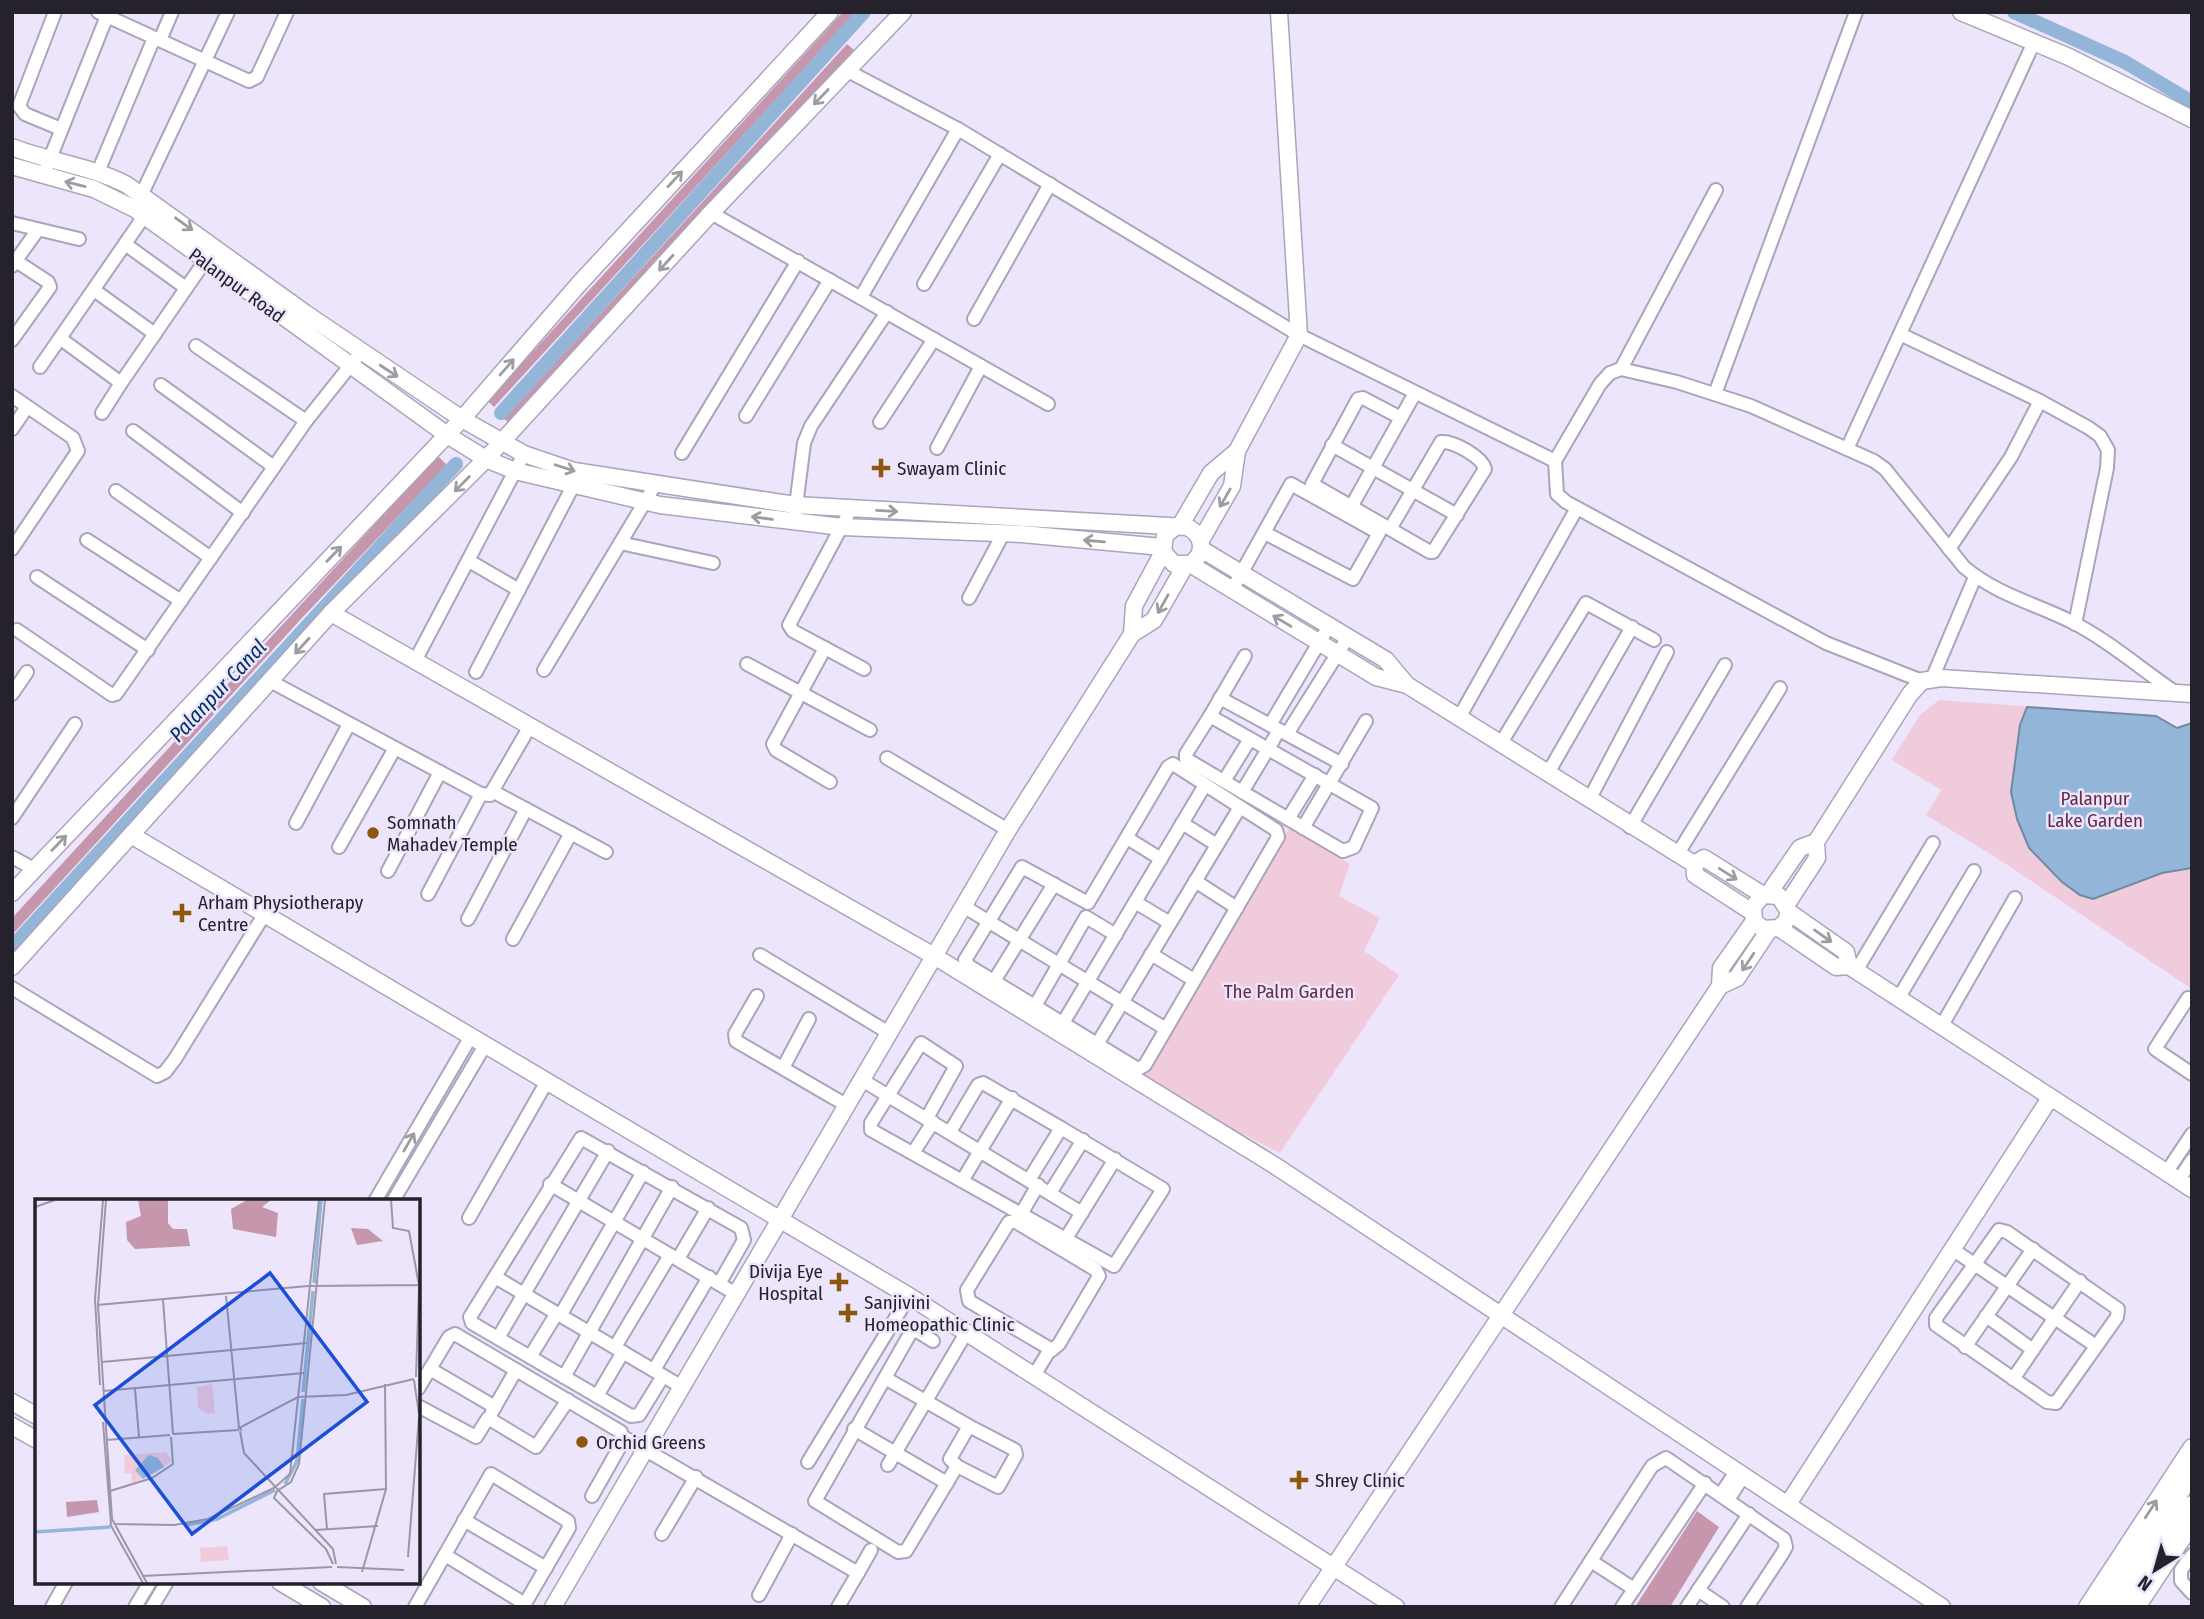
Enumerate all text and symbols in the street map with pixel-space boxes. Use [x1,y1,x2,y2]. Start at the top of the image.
one-way arrow [813,88,830,105]
one-way arrow [666,171,683,188]
one-way arrow [64,177,87,190]
one-way arrow [174,217,193,231]
street label: Palanpur Road [184,243,289,328]
one-way arrow [658,253,674,271]
one-way arrow [499,358,515,376]
one-way arrow [379,364,399,378]
place label: Swayam Clinic [897,457,1006,480]
marker: Swayam Clinic [871,458,891,478]
one-way arrow [553,463,575,475]
one-way arrow [453,475,470,492]
one-way arrow [1218,487,1231,508]
one-way arrow [875,505,898,518]
one-way arrow [752,512,774,525]
one-way arrow [1083,534,1106,547]
one-way arrow [325,546,342,563]
one-way arrow [1156,594,1170,614]
one-way arrow [1273,613,1293,627]
water label: Palanpur Canal [164,634,272,748]
one-way arrow [294,637,310,655]
park label: Palanpur Lake Garden [2047,787,2143,832]
place label: Somnath Mahadev Temple [387,811,518,856]
marker: Somnath Mahadev Temple [365,825,381,841]
one-way arrow [50,835,67,852]
one-way arrow [1718,867,1738,881]
place label: Arham Physiotherapy Centre [198,891,364,936]
marker: Arham Physiotherapy Centre [172,903,192,923]
one-way arrow [1813,929,1832,943]
one-way arrow [1740,952,1755,971]
park label: The Palm Garden [1224,980,1354,1003]
one-way arrow [402,1132,416,1152]
inset map [35,1199,420,1584]
place label: Divija Eye Hospital [749,1260,823,1305]
marker: Divija Eye Hospital [829,1272,849,1292]
place label: Sanjivini Homeopathic Clinic [864,1291,1015,1336]
marker: Sanjivini Homeopathic Clinic [838,1303,858,1323]
place label: Orchid Greens [596,1431,706,1454]
marker: Orchid Greens [574,1434,590,1450]
place label: Shrey Clinic [1315,1469,1405,1492]
marker: Shrey Clinic [1289,1470,1309,1490]
one-way arrow [2145,1499,2159,1519]
north arrow [2120,1535,2190,1605]
text: N [2134,1571,2157,1596]

